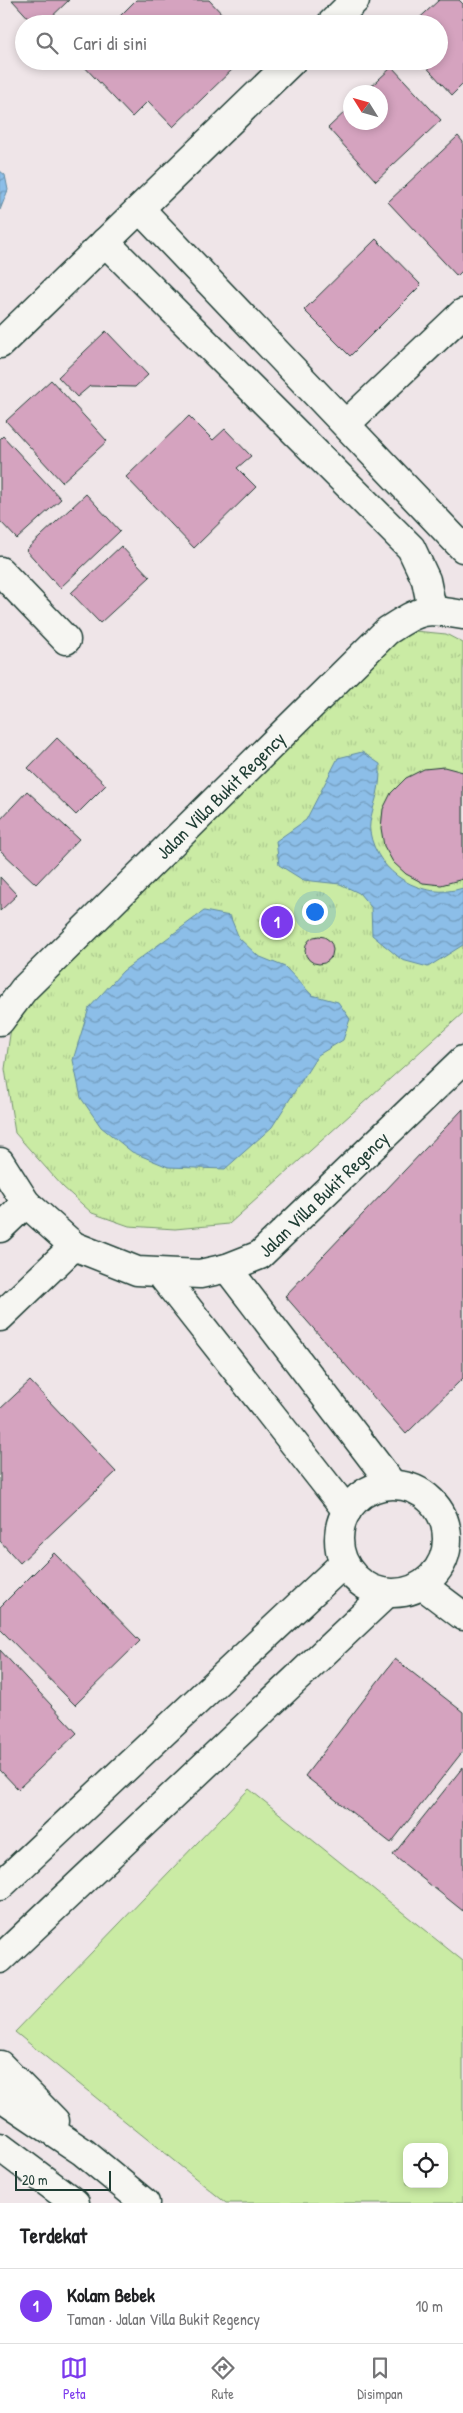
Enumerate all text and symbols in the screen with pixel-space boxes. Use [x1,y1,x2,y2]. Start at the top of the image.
search box [15,15,448,70]
icon: search [33,29,61,57]
text: Cari di sini [73,30,147,56]
north arrow [343,85,388,130]
street label: Jalan Villa Bukit Regency [150,726,291,865]
your location [302,899,328,925]
pin: 1 [261,903,293,941]
street label: Jalan Villa Bukit Regency [253,1125,394,1263]
map controls [403,2143,448,2188]
button: locate [403,2143,448,2188]
scale bar [15,2168,111,2191]
text: 20 m [22,2170,48,2189]
text: Terdekat [20,2221,87,2250]
text: Kolam Bebek [67,2282,155,2308]
text: 1 [33,2295,39,2317]
text: 10 m [415,2295,443,2317]
text: Taman · Jalan Villa Bukit Regency [67,2308,260,2330]
tab: Peta [60,2354,88,2403]
tab: Rute [209,2354,237,2403]
tab: Disimpan [357,2354,403,2403]

